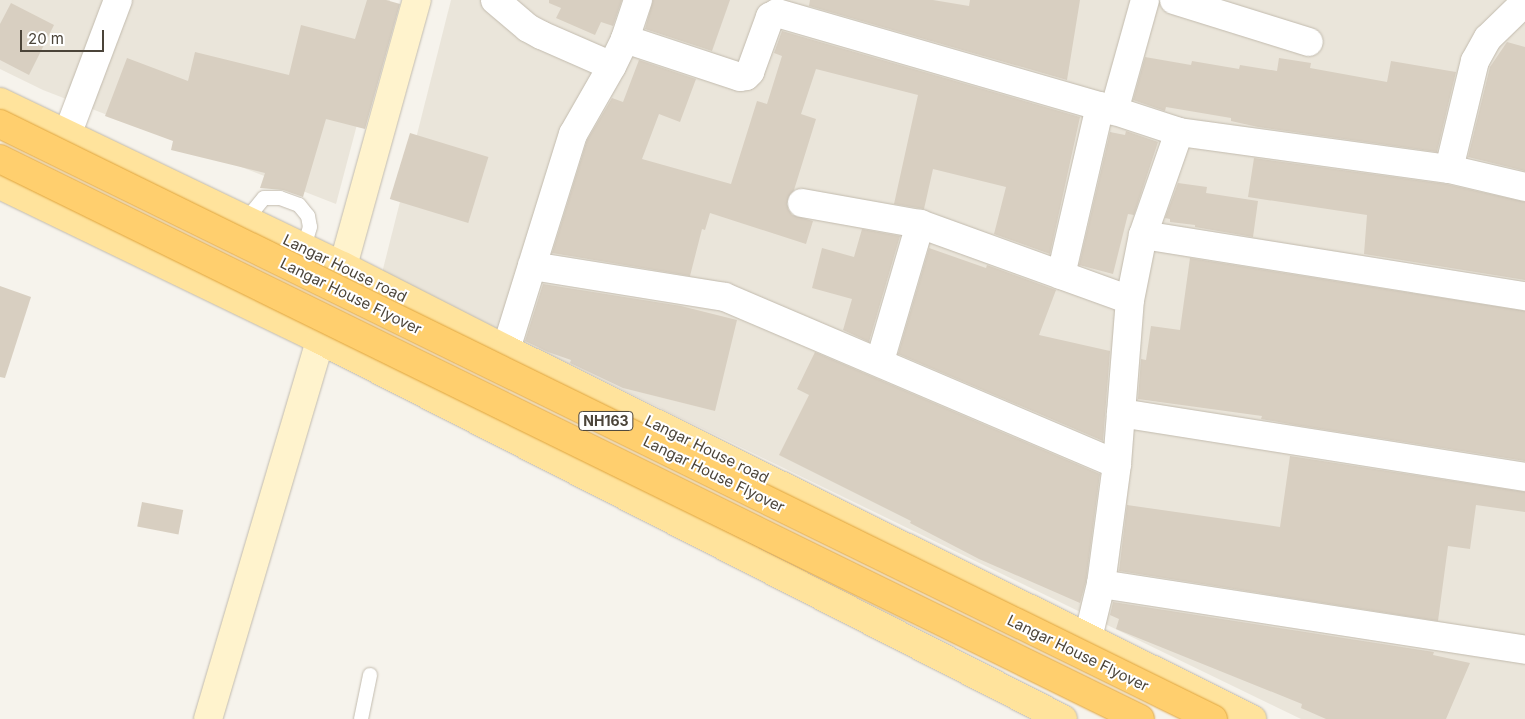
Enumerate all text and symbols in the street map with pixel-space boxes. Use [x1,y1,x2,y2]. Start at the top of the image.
scale bar [22,20,106,52]
text: 20 m [28,29,64,48]
street label: Langar House road [280,230,410,306]
street label: Langar House Flyover [277,254,425,338]
road number: NH163 [577,410,635,432]
street label: Langar House road [642,411,772,487]
street label: Langar House Flyover [640,432,788,516]
street label: Langar House Flyover [1004,611,1152,695]

